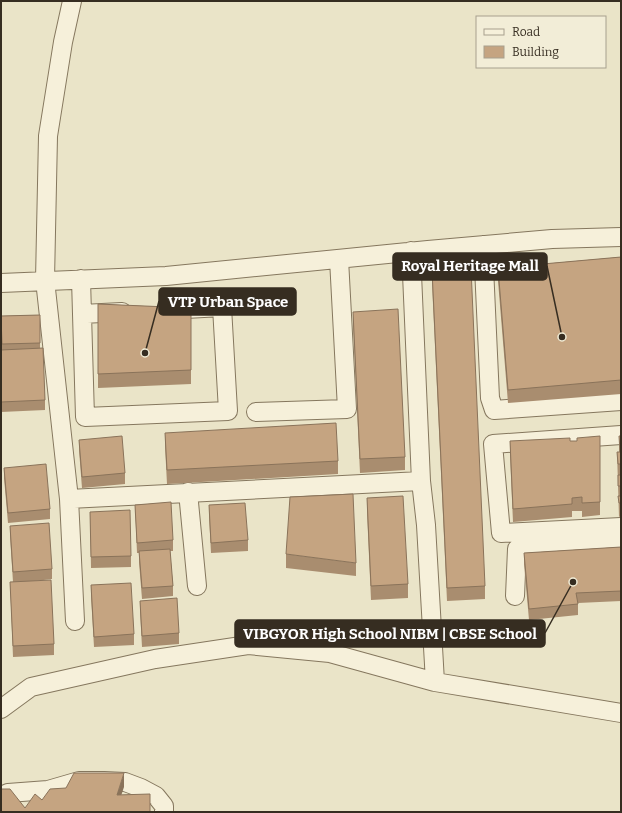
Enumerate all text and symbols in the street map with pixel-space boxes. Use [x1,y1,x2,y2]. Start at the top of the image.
legend [476,16,606,68]
text: Road [512,25,540,39]
text: Building [512,45,559,59]
callout: Royal Heritage Mall [393,253,547,280]
text: Royal Heritage Mall [401,257,539,275]
callout: VTP Urban Space [159,288,296,315]
text: VTP Urban Space [168,293,288,311]
callout: VIBGYOR High School NIBM | CBSE School [235,620,545,647]
text: VIBGYOR High School NIBM | CBSE School [243,625,537,643]

